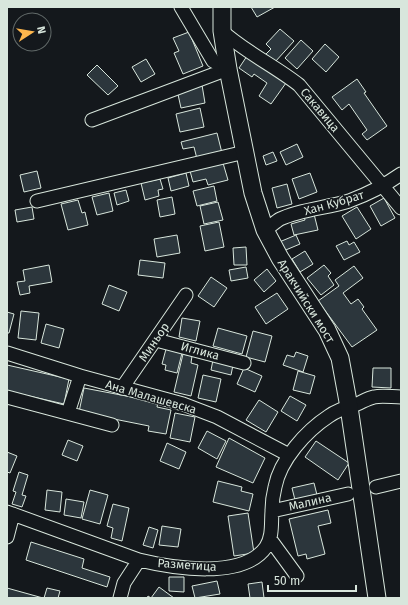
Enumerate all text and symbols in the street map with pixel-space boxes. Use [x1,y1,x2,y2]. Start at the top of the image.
north arrow [12,12,52,52]
text: N [34,25,48,35]
street label: Сакавица [298,85,342,135]
street label: Хан Кубрат [302,188,366,218]
street label: Аракчийски мост [275,257,338,346]
street label: Миньор [136,320,172,364]
street label: Иглика [179,339,221,363]
street label: Ана Малашевска [104,377,198,417]
street label: Малина [287,490,333,514]
street label: Разметица [157,556,217,574]
scale bar [268,567,356,593]
text: 50 m [274,574,300,588]

